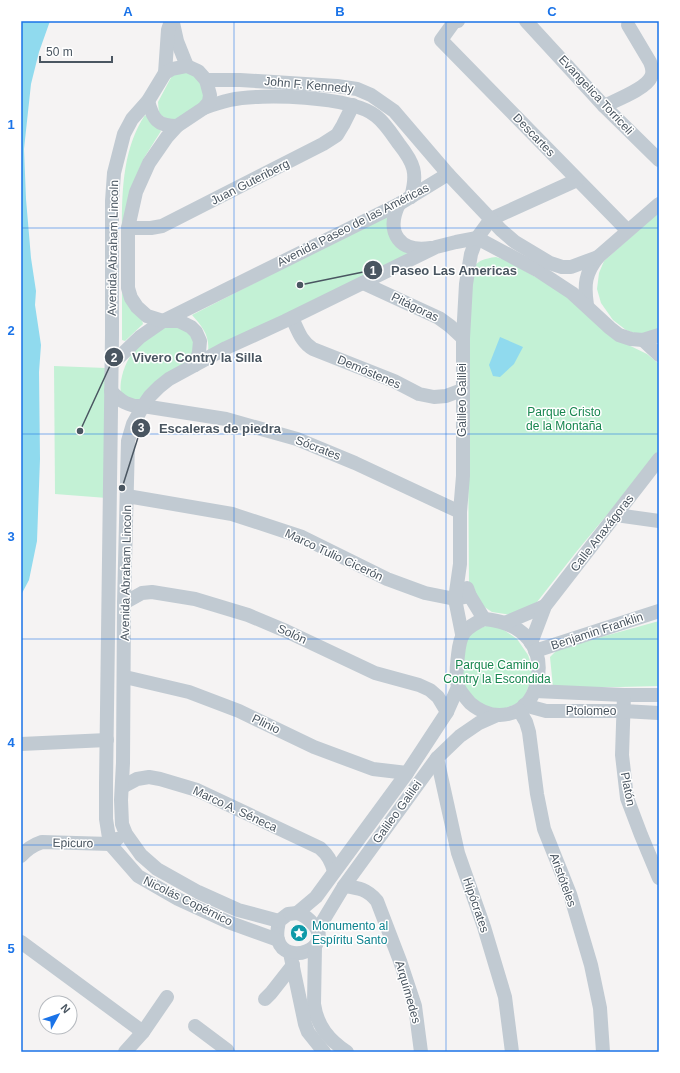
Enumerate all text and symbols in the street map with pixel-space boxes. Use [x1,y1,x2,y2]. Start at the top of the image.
text: A [123,4,133,19]
text: B [335,4,345,19]
text: C [547,4,557,19]
scale bar [40,38,112,64]
text: 50 m [46,45,73,59]
street label: Evangelica Torriceli [556,52,636,138]
street label: John F. Kennedy [264,74,354,96]
street label: Descartes [510,111,558,159]
text: 1 [7,117,15,132]
street label: Juan Guteriberg [208,156,292,208]
street label: Avenida Abraham Lincoln [105,180,121,316]
street label: Avenida Paseo de las Américas [275,181,431,269]
callout: Paseo Las Americas [363,258,525,283]
text: Paseo Las Americas [391,263,517,278]
text: 1 [370,264,377,278]
street label: Pitágoras [389,290,441,324]
text: 2 [7,323,15,338]
callout: Vivero Contry la Silla [104,345,270,370]
text: Vivero Contry la Silla [132,350,263,365]
text: 2 [111,351,118,365]
street label: Demóstenes [335,352,403,392]
street label: Galileo Galilei [455,363,469,437]
park label: Parque Cristo de la Montaña [526,405,602,433]
callout: Escaleras de piedra [131,416,289,441]
text: 3 [138,421,145,435]
text: Escaleras de piedra [159,421,282,436]
street label: Sócrates [293,433,343,463]
street label: Calle Anaxágoras [568,492,636,574]
street label: Avenida Abraham Lincoln [118,505,134,641]
street label: Marco Tulio Cicerón [283,526,385,584]
text: 3 [7,529,15,544]
street label: Benjamin Franklin [549,610,645,652]
street label: Solón [275,621,309,647]
park label: Parque Camino Contry la Escondida [443,658,551,686]
street label: Ptolomeo [566,704,617,718]
street label: Plinio [250,711,283,737]
text: 4 [7,735,15,750]
street label: Platón [618,771,638,807]
street label: Galileo Galilei [370,778,424,846]
street label: Marco A. Séneca [191,783,280,835]
street label: Epicuro [53,836,94,850]
street label: Aristóteles [547,851,579,909]
street label: Nicolás Copérnico [141,873,235,929]
street label: Hipócrates [460,876,492,934]
place label: Monumento al Espíritu Santo [312,919,388,947]
place icon: Monumento al Espíritu Santo [289,923,309,943]
text: 5 [7,941,15,956]
street label: Arquímedes [392,959,424,1025]
north arrow [38,995,78,1035]
text: N [59,1002,73,1016]

